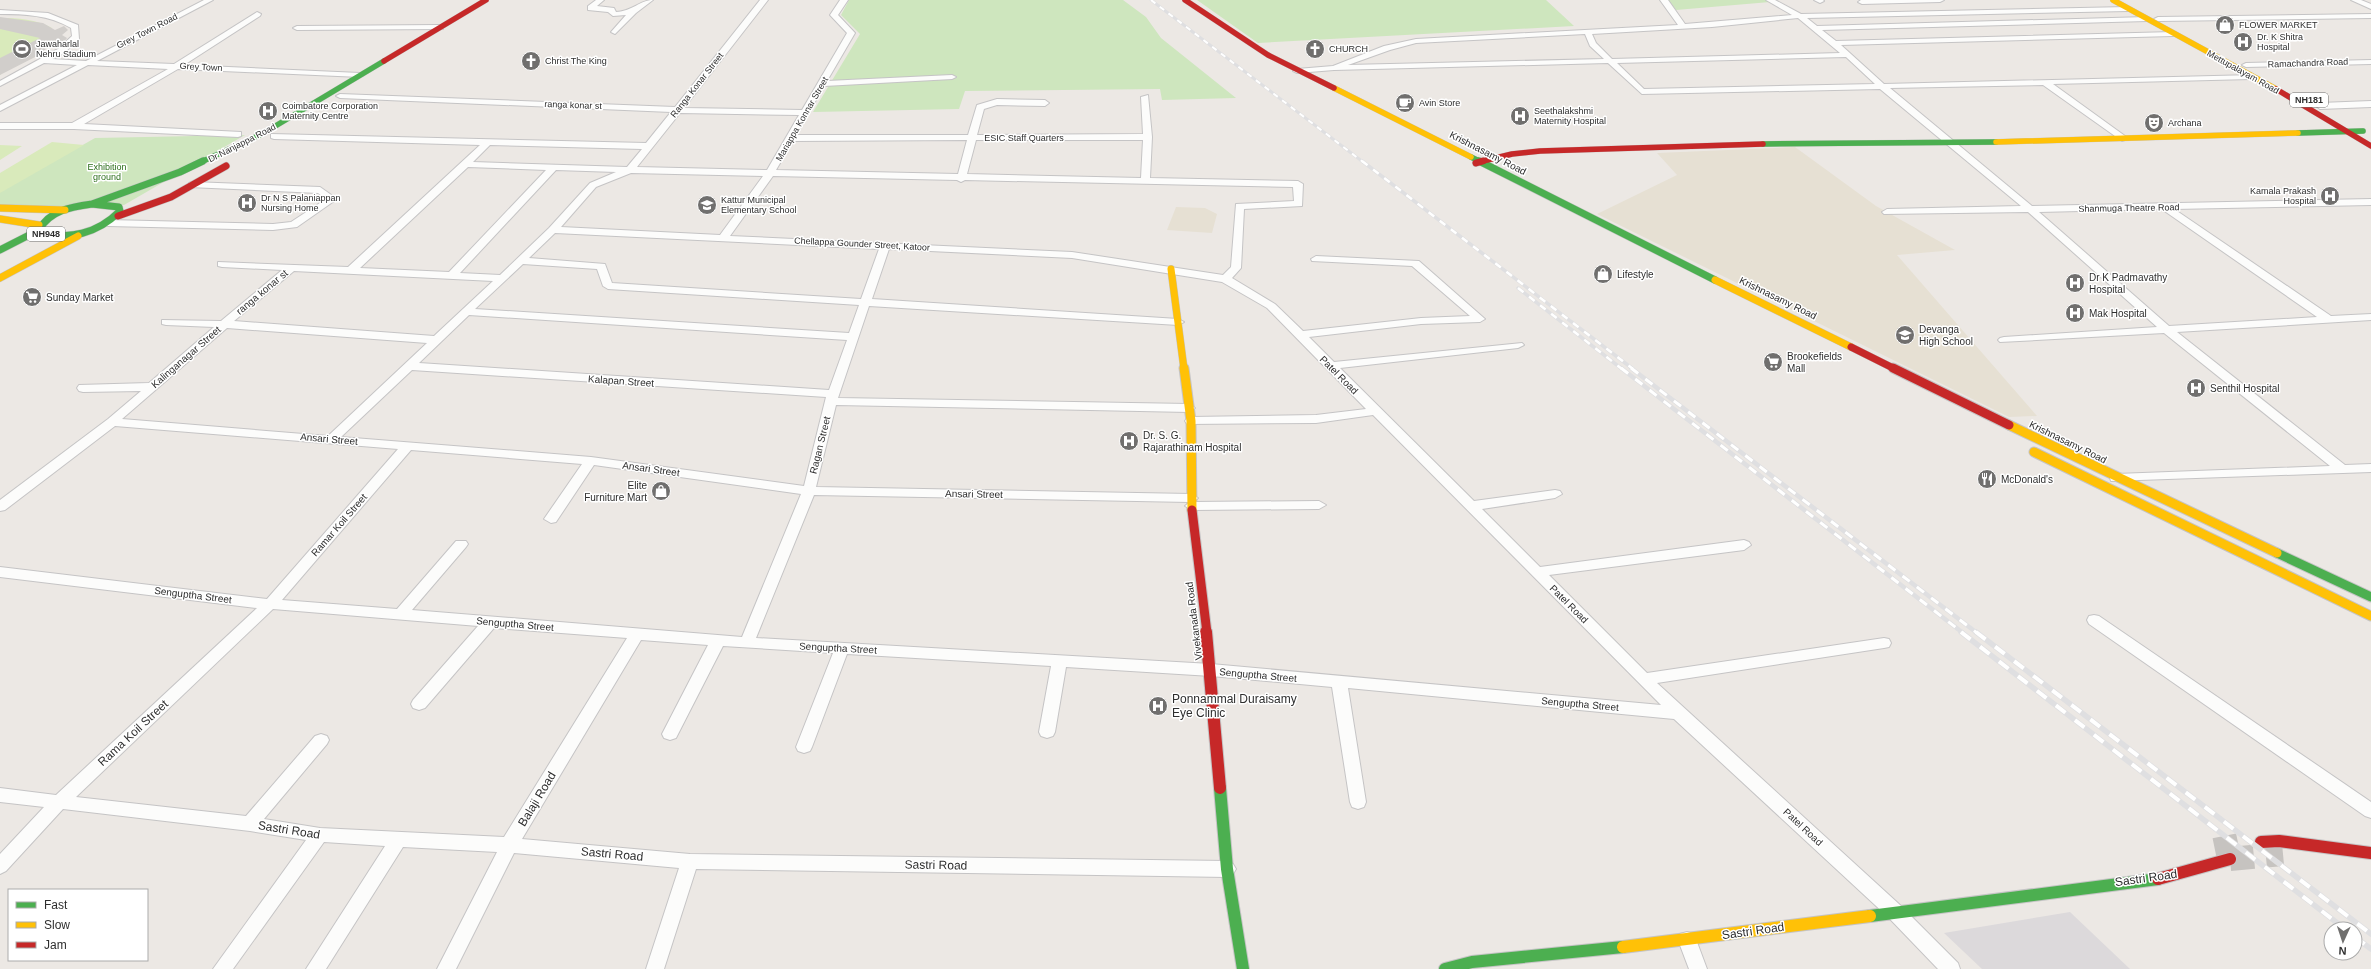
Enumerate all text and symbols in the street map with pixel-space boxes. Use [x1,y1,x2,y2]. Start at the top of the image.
street label: Grey Town Road [115,11,179,51]
shop icon: FLOWER MARKET [2214,14,2236,36]
place label: FLOWER MARKET [2239,20,2318,30]
hospital icon: Dr. K Shitra Hospital [2232,31,2254,53]
place label: Dr. K Shitra Hospital [2257,32,2303,52]
sports icon: Jawaharlal Nehru Stadium [11,38,33,60]
church icon: CHURCH [1304,38,1326,60]
place label: Jawaharlal Nehru Stadium [36,39,96,59]
place label: CHURCH [1329,44,1368,54]
street label: Mettupalayam Road [2205,48,2281,96]
church icon: Christ The King [520,50,542,72]
street label: Ranga Konar Street [669,50,726,119]
place label: Christ The King [545,56,607,66]
street label: Ramachandra Road [2268,57,2348,69]
street label: Grey Town [179,61,223,73]
street label: Mariappa Konnar Street [774,75,830,163]
cafe icon: Avin Store [1394,92,1416,114]
road number: NH181 [2290,93,2328,107]
place label: Avin Store [1419,98,1460,108]
street label: ranga konar st [544,99,602,111]
hospital icon: Coimbatore Corporation Maternity Centre [257,100,279,122]
place label: Coimbatore Corporation Maternity Centre [282,101,378,121]
hospital icon: Seethalakshmi Maternity Hospital [1509,105,1531,127]
place label: Seethalakshmi Maternity Hospital [1534,106,1606,126]
theatre icon: Archana [2143,112,2165,134]
place label: Archana [2168,118,2202,128]
street label: Dr Nanjappa Road [207,122,277,164]
street label: Krishnasamy Road [1448,129,1528,177]
street label: ESIC Staff Quarters [984,133,1064,143]
park label: Exhibition ground [87,162,127,182]
hospital icon: Kamala Prakash Hospital [2319,185,2341,207]
place label: Kamala Prakash Hospital [2250,186,2316,206]
hospital icon: Dr N S Palaniappan Nursing Home [236,192,258,214]
place label: Dr N S Palaniappan Nursing Home [261,193,341,213]
school or university icon: Kattur Municipal Elementary School [696,194,718,216]
place label: Kattur Municipal Elementary School [721,195,797,215]
street label: Shanmuga Theatre Road [2078,202,2180,214]
road number: NH948 [27,227,65,241]
street label: Chellappa Gounder Street, Katoor [794,235,930,253]
shop icon: Lifestyle [1592,263,1614,285]
street label: ranga konar st [234,267,290,317]
place label: Lifestyle [1617,269,1654,280]
hospital icon: Dr K Padmavathy Hospital [2064,272,2086,294]
place label: Dr K Padmavathy Hospital [2089,272,2167,295]
street label: Krishnasamy Road [1738,275,1818,321]
supermarket icon: Sunday Market [21,286,43,308]
place label: Sunday Market [46,292,113,303]
hospital icon: Mak Hospital [2064,302,2086,324]
place label: Mak Hospital [2089,308,2147,319]
street label: Kalinganagar Street [149,324,223,390]
school or university icon: Devanga High School [1894,324,1916,346]
place label: Devanga High School [1919,324,1973,347]
supermarket icon: Brookefields Mall [1762,351,1784,373]
place label: Brookefields Mall [1787,351,1842,374]
street label: Patel Road [1318,354,1360,396]
street label: Kalapan Street [588,373,655,389]
hospital icon: Senthil Hospital [2185,377,2207,399]
place label: Senthil Hospital [2210,383,2279,394]
street label: Ragan Street [808,415,833,475]
street label: Krishnasamy Road [2028,419,2108,465]
hospital icon: Dr. S. G. Rajarathinam Hospital [1118,430,1140,452]
place label: Dr. S. G. Rajarathinam Hospital [1143,430,1241,453]
street label: Ansari Street [300,431,358,447]
street label: Ansari Street [622,460,681,478]
restaurant icon: McDonald's [1976,468,1998,490]
place label: McDonald's [2001,474,2053,485]
place label: Elite Furniture Mart [584,480,647,503]
shop icon: Elite Furniture Mart [650,480,672,502]
street label: Ansari Street [945,488,1003,500]
street label: Ramar Koil Street [309,491,369,558]
street label: Vivekanada Road [1184,581,1204,661]
street label: Patel Road [1548,583,1590,625]
street label: Senguptha Street [154,585,233,605]
street label: Senguptha Street [476,615,554,633]
street label: Senguptha Street [799,640,877,656]
street label: Senguptha Street [1219,666,1297,684]
place label: Ponnammal Duraisamy Eye Clinic [1172,692,1297,720]
hospital icon: Ponnammal Duraisamy Eye Clinic [1147,695,1169,717]
street label: Senguptha Street [1541,695,1619,713]
street label: Rama Koil Street [95,696,171,769]
street label: Balaji Road [515,769,559,829]
street label: Patel Road [1781,806,1825,848]
street label: Sastri Road [257,818,321,842]
street label: Sastri Road [580,844,644,864]
street label: Sastri Road [905,857,967,873]
street label: Sastri Road [2114,867,2178,889]
legend [8,889,148,961]
text: Fast [44,898,68,912]
text: Slow [44,918,70,932]
street label: Sastri Road [1721,920,1785,942]
north arrow [2323,921,2363,961]
text: Jam [44,938,67,952]
text: N [2338,945,2347,957]

